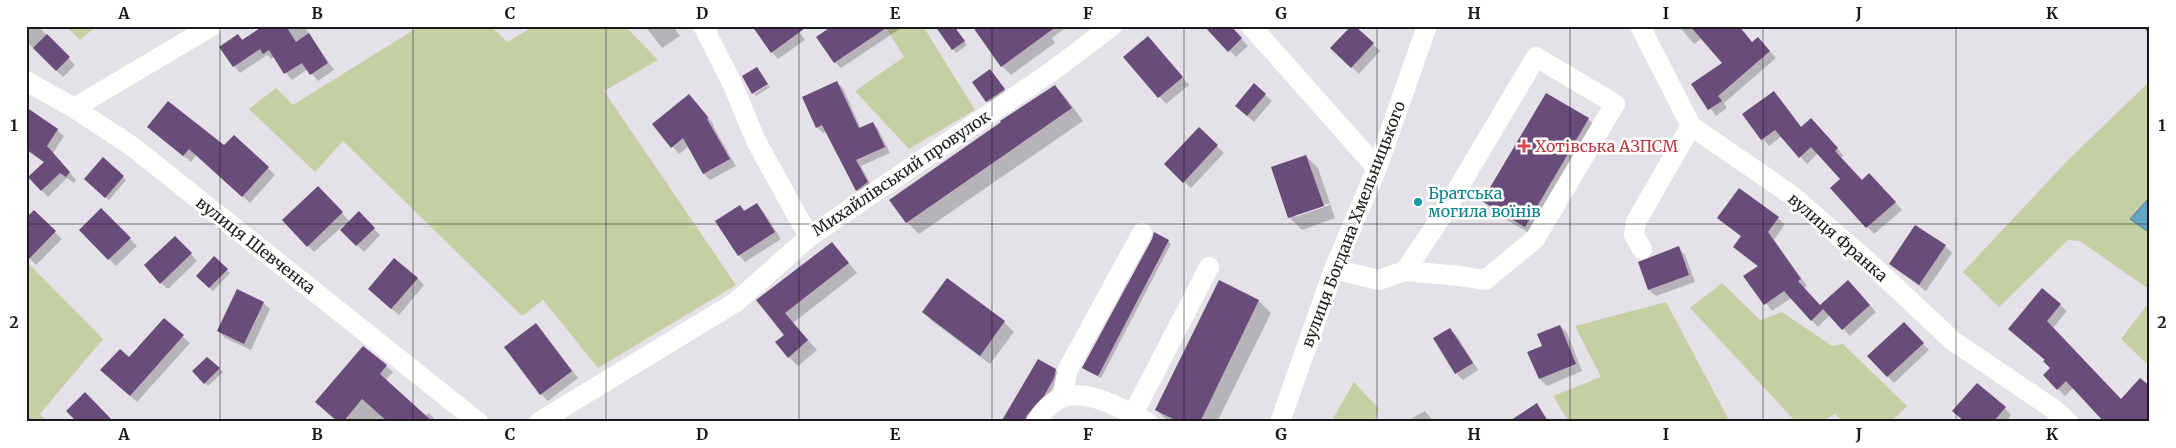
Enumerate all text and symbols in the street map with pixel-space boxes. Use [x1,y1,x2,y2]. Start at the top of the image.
text: A [117,3,130,23]
text: B [311,3,323,23]
text: C [505,3,515,23]
text: D [696,3,708,23]
text: E [890,3,901,23]
text: F [1083,3,1093,23]
text: G [1275,3,1287,23]
text: H [1467,3,1481,23]
text: I [1663,3,1669,23]
text: J [1855,3,1862,23]
text: K [2046,3,2058,23]
street label: вулиця Богдана Хмельницького [1297,98,1409,350]
street label: Михайлівський провулок [808,106,994,240]
text: 1 [10,115,18,135]
text: 1 [2158,115,2166,135]
place label: Хотівська АЗПСМ [1535,136,1678,156]
marker: Хотівська АЗПСМ [1517,139,1531,153]
place label: Братська могила воїнів [1428,183,1541,221]
street label: вулиця Франка [1784,188,1892,286]
street label: вулиця Шевченка [192,192,320,298]
marker: Братська могила воїнів [1412,196,1424,208]
text: 2 [9,312,19,332]
text: 2 [2157,312,2167,332]
text: A [117,424,130,444]
text: B [311,424,323,444]
text: C [505,424,515,444]
text: D [696,424,708,444]
text: E [890,424,901,444]
text: F [1083,424,1093,444]
text: G [1275,424,1287,444]
text: H [1467,424,1481,444]
text: I [1663,424,1669,444]
text: J [1855,424,1862,444]
text: K [2046,424,2058,444]

